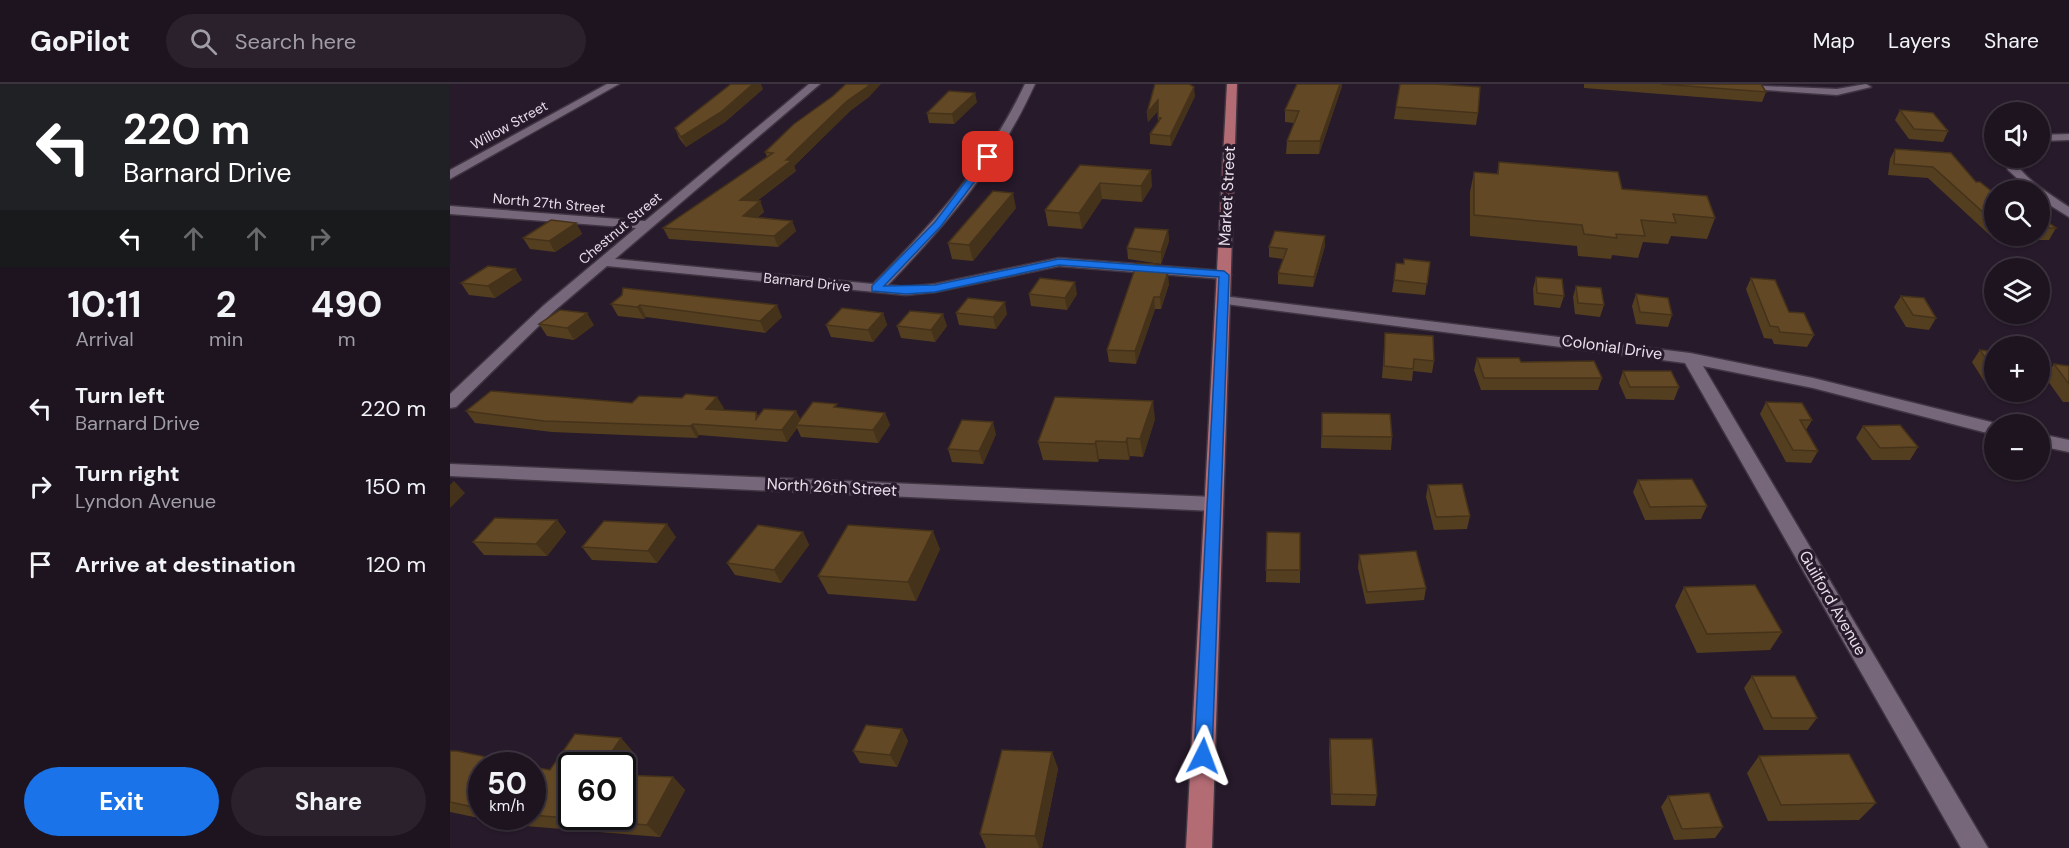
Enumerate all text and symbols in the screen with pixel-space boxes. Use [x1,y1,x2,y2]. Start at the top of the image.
search box [166,14,586,68]
text: GoPilot [30,23,130,60]
icon: search [187,25,220,58]
text: Search here [235,27,356,56]
text: Map [1813,27,1855,55]
text: Layers [1888,27,1951,55]
text: Share [1984,27,2039,55]
street label: Willow Street [467,96,551,154]
text: 220 m [123,102,250,157]
map controls [1984,102,2050,480]
button: sound [1984,102,2050,168]
icon: left [24,108,102,186]
pin [962,131,1013,182]
icon: arrive [971,140,1004,173]
street label: Market Street [1214,145,1240,247]
text: Barnard Drive [123,155,292,190]
button: search [1984,180,2050,246]
street label: Chestnut Street [575,188,665,268]
street label: North 27th Street [492,189,606,217]
icon: left [114,222,147,255]
icon: ahead [177,222,210,255]
icon: ahead [240,222,273,255]
icon: right [303,222,336,255]
button: layers [1984,258,2050,324]
street label: Barnard Drive [763,268,851,296]
text: 10:11 [68,281,141,328]
text: 2 [216,281,236,328]
text: 490 [311,281,382,328]
text: Arrival [75,326,134,352]
text: min [209,326,243,352]
text: m [338,326,355,352]
street label: Colonial Drive [1560,330,1664,364]
button: + [1984,336,2050,402]
text: Turn left [75,381,165,410]
icon: left [24,392,57,425]
text: 220 m [360,394,426,423]
text: Barnard Drive [75,410,200,436]
button: − [1984,414,2050,480]
text: Turn right [75,459,180,488]
icon: right [24,470,57,503]
text: 150 m [365,472,426,501]
street label: North 26th Street [766,473,898,501]
text: Lyndon Avenue [75,488,216,514]
street label: Guilford Avenue [1795,547,1871,659]
icon: arrive [24,548,57,581]
text: Arrive at destination [75,550,296,579]
text: 120 m [366,550,426,579]
position arrow [1171,724,1235,788]
speed limit sign: 60 [558,752,636,830]
text: 50 [487,764,527,803]
button: Exit [24,767,219,836]
button: Share [231,767,426,836]
text: km/h [489,796,525,816]

